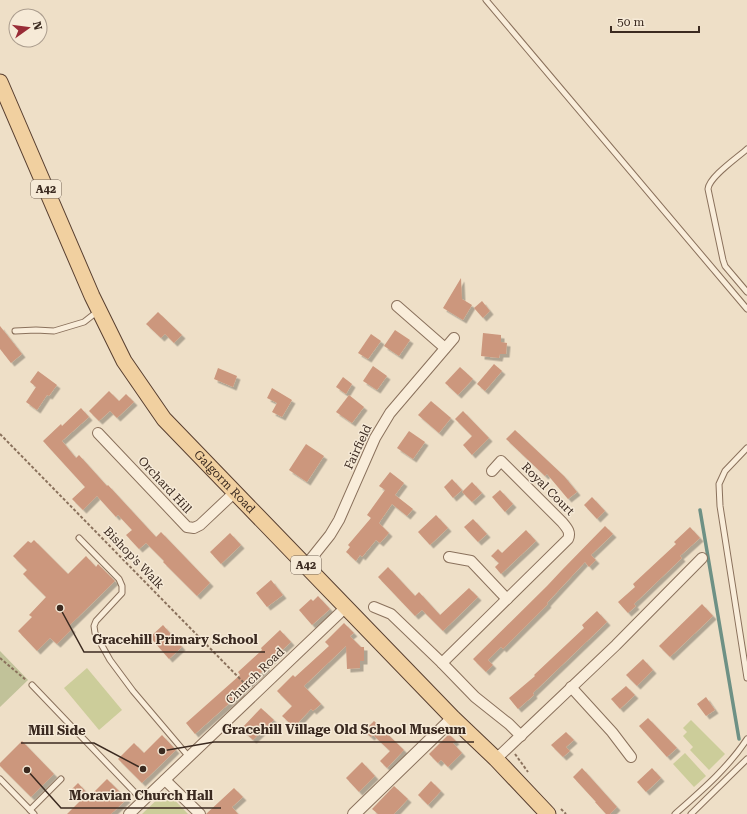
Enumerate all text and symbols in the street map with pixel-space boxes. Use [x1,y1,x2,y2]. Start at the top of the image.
north arrow [8,8,48,48]
scale bar [611,8,699,34]
text: 50 m [617,15,644,29]
text: N [30,20,45,32]
road number: A42 [31,180,61,198]
street label: Fairfield [342,422,375,472]
street label: Galgorm Road [191,447,258,516]
street label: Orchard Hill [135,454,195,516]
street label: Royal Court [519,460,578,519]
street label: Bishop's Walk [101,524,167,592]
road number: A42 [291,556,321,574]
callout: Gracehill Primary School [84,627,265,652]
text: Gracehill Primary School [92,632,259,647]
street label: Church Road [223,645,287,707]
callout: Gracehill Village Old School Museum [214,717,474,742]
callout: Mill Side [21,718,94,743]
text: Gracehill Village Old School Museum [222,722,467,737]
text: Mill Side [28,723,86,738]
callout: Moravian Church Hall [61,783,221,808]
text: Moravian Church Hall [69,788,214,803]

